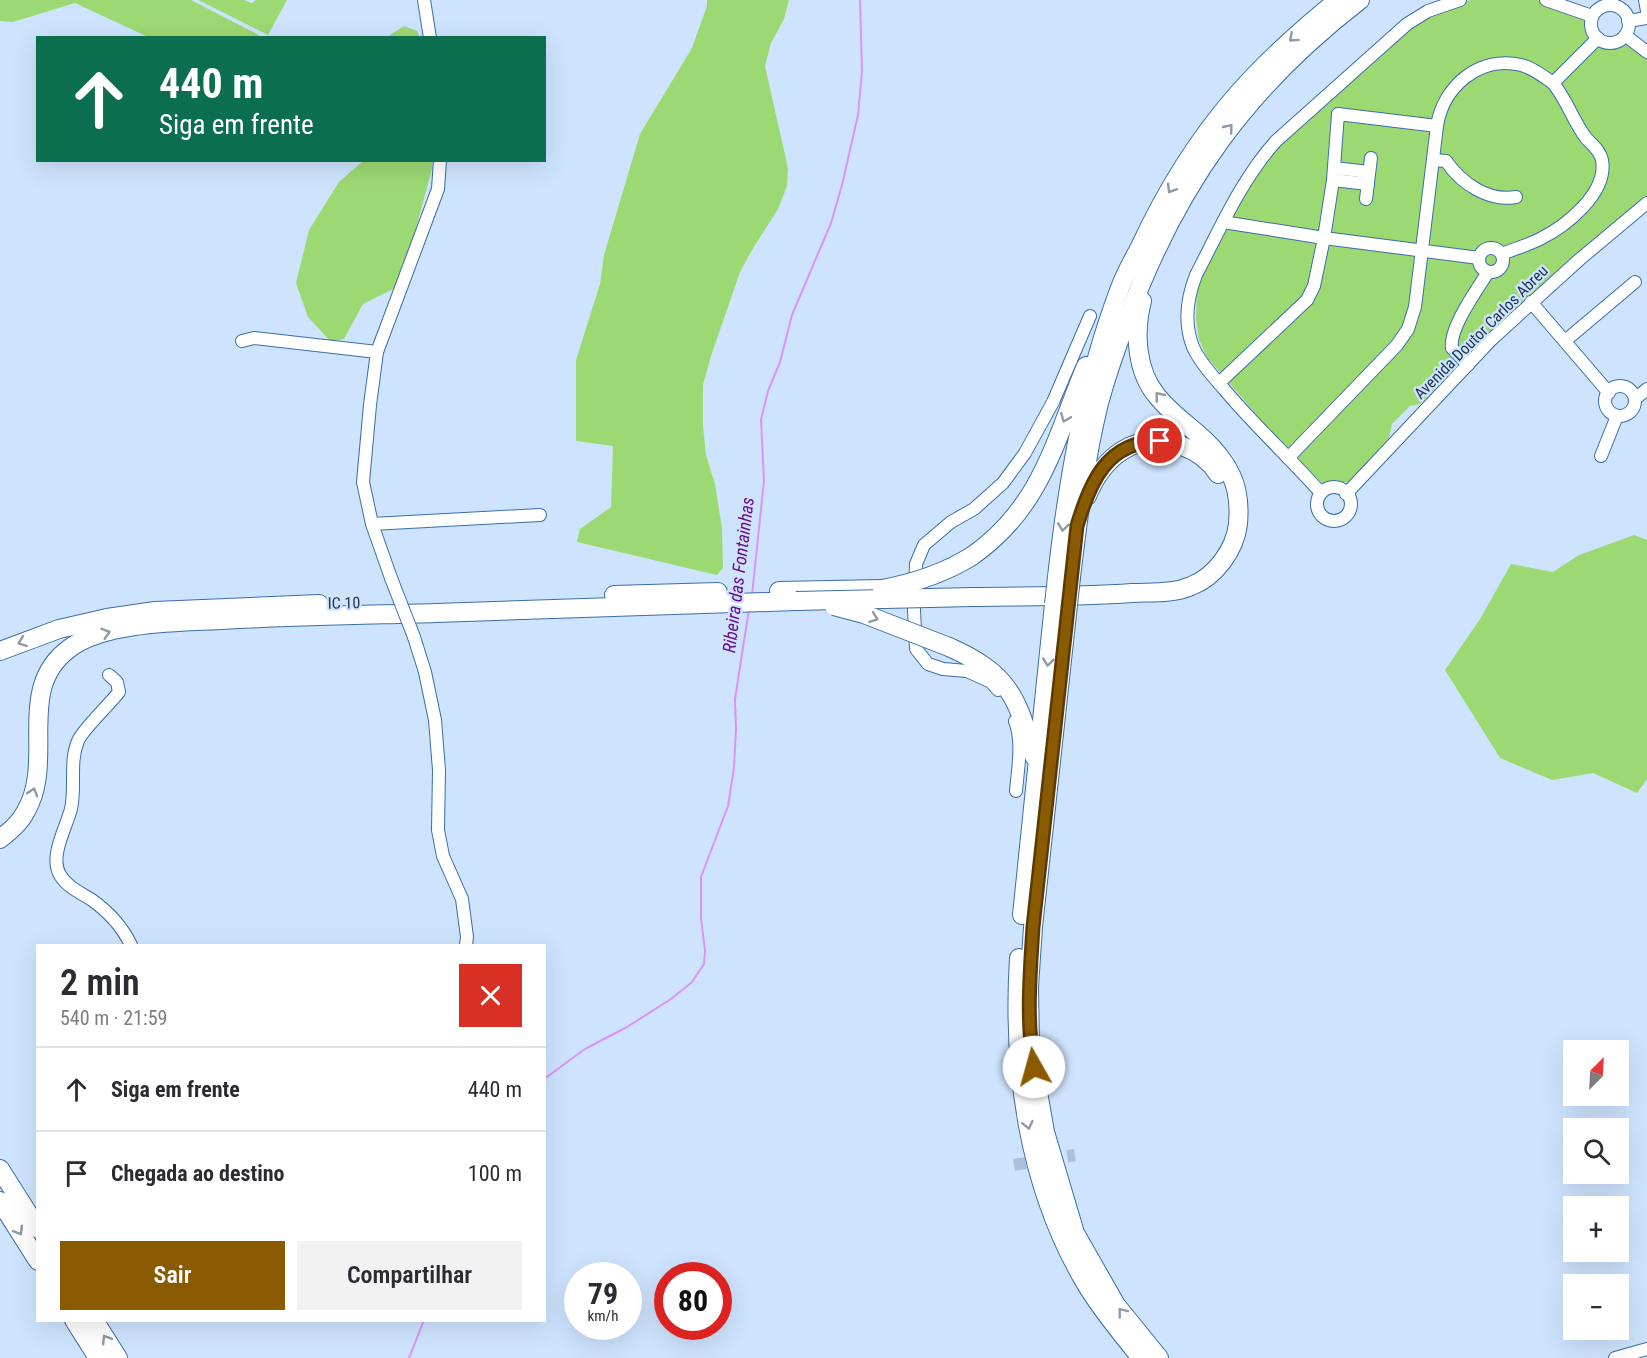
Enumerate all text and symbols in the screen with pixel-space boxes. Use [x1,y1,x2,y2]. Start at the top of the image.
one-way arrow [1289,31,1300,42]
text: 440 m [159,59,264,108]
icon: ahead [60,60,138,138]
text: Siga em frente [159,109,314,141]
one-way arrow [1221,124,1232,135]
one-way arrow [1166,183,1178,193]
street label: Avenida Doutor Carlos Abreu [1410,261,1552,403]
one-way arrow [1156,392,1167,403]
one-way arrow [1060,412,1072,423]
pin [1134,415,1185,466]
icon: arrive [1143,424,1176,457]
water label: Ribeira das Fontainhas [718,496,758,654]
one-way arrow [1057,523,1070,532]
street label: IC 10 [328,593,360,613]
one-way arrow [868,611,879,623]
one-way arrow [100,628,111,640]
one-way arrow [18,635,28,648]
one-way arrow [1042,658,1055,667]
one-way arrow [26,787,38,798]
text: 2 min [60,962,140,1004]
button: close [459,964,522,1027]
text: 540 m · 21:59 [60,1006,167,1030]
position arrow [1002,1035,1066,1099]
north arrow [1563,1040,1629,1106]
map controls [1563,1040,1629,1340]
icon: ahead [60,1073,93,1106]
text: Siga em frente [111,1077,240,1102]
text: 440 m [468,1077,522,1102]
button: search [1563,1118,1629,1184]
one-way arrow [1020,1120,1033,1130]
icon: arrive [60,1157,93,1190]
text: Chegada ao destino [111,1161,285,1186]
text: 100 m [468,1161,522,1186]
button: + [1563,1196,1629,1262]
one-way arrow [11,1225,23,1235]
button: Sair [60,1241,285,1310]
button: Compartilhar [297,1241,522,1310]
speed limit sign: 80 [654,1262,732,1340]
button: − [1563,1274,1629,1340]
text: 79 [588,1276,618,1311]
text: km/h [588,1307,618,1325]
one-way arrow [1119,1308,1130,1319]
one-way arrow [102,1335,113,1346]

